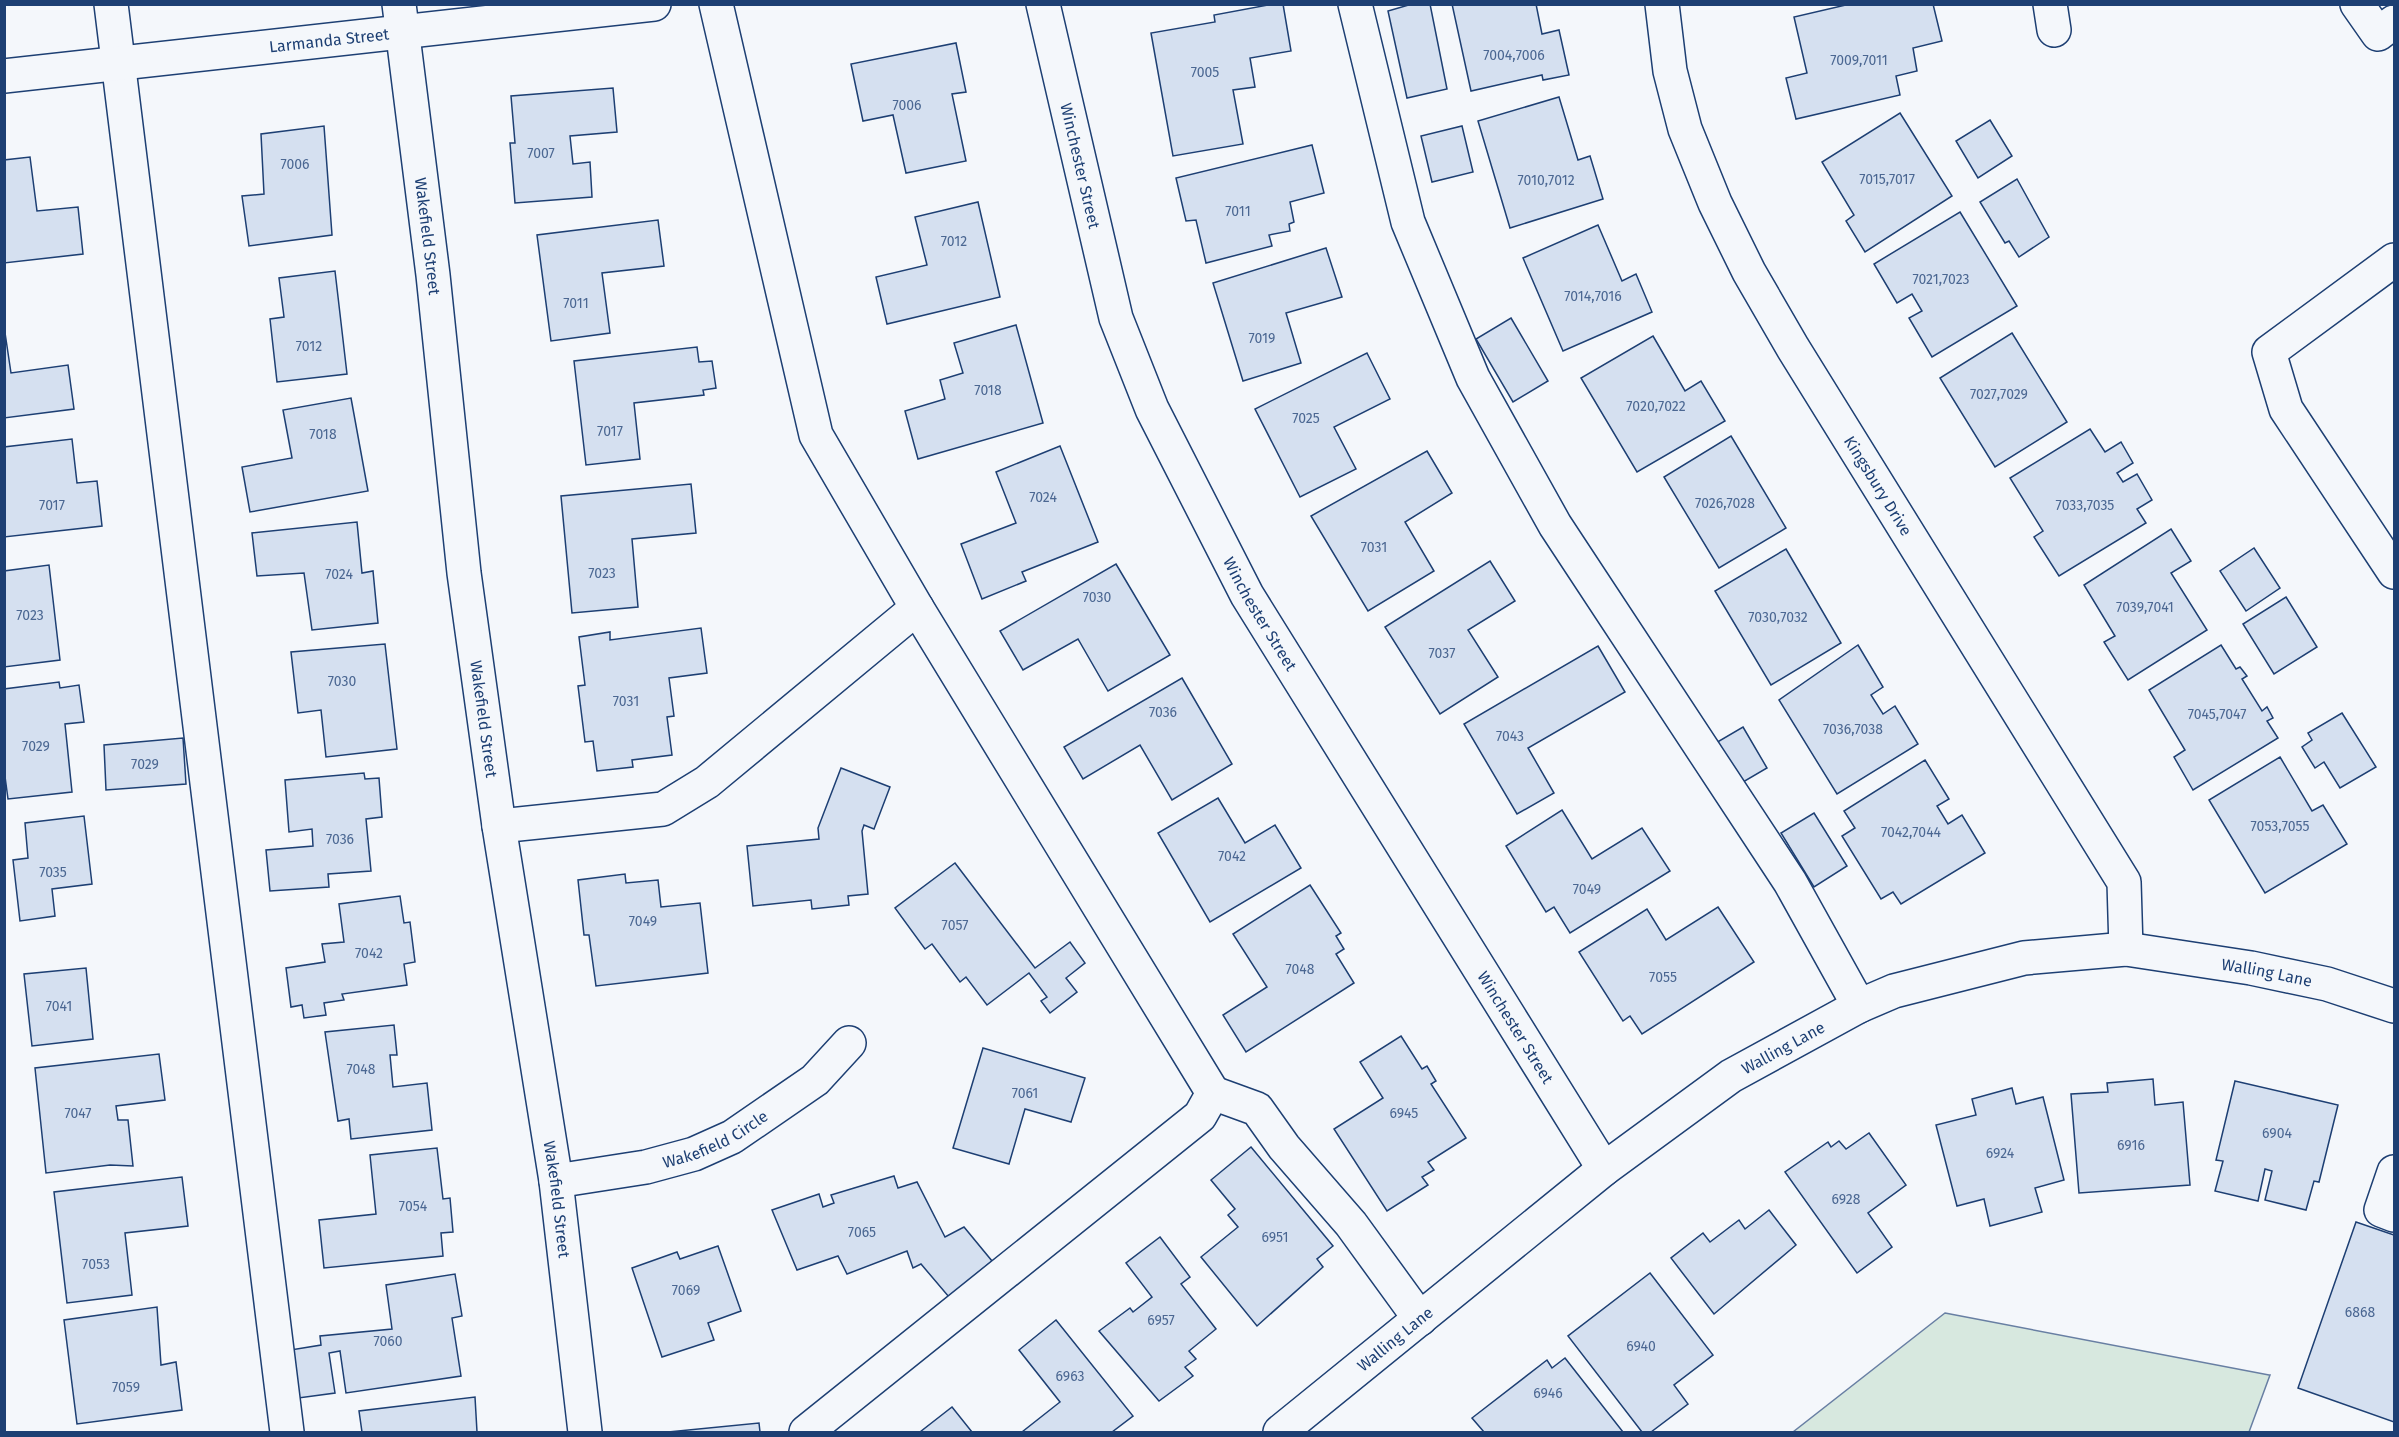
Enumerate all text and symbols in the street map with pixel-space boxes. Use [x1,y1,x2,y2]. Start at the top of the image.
street label: Larmanda Street [268,24,390,56]
house number: 7004,7006 [1483,47,1545,64]
house number: 7009,7011 [1830,52,1888,69]
house number: 7005 [1191,64,1219,81]
house number: 7006 [892,97,922,114]
street label: Winchester Street [1057,101,1104,231]
house number: 7007 [527,145,555,162]
house number: 7006 [280,156,310,173]
house number: 7015,7017 [1859,171,1915,188]
house number: 7010,7012 [1517,172,1575,189]
street label: Wakefield Street [411,176,445,296]
house number: 7011 [1225,203,1251,220]
house number: 7012 [941,233,967,250]
house number: 7021,7023 [1912,271,1970,288]
house number: 7014,7016 [1564,288,1622,305]
house number: 7011 [563,295,589,312]
house number: 7019 [1249,330,1275,347]
house number: 7012 [296,338,322,355]
house number: 7018 [974,382,1002,399]
house number: 7027,7029 [1970,386,2028,403]
house number: 7020,7022 [1626,398,1686,415]
house number: 7025 [1292,410,1320,427]
house number: 7017 [597,423,623,440]
house number: 7018 [309,426,337,443]
street label: Kingsbury Drive [1840,432,1916,539]
house number: 7024 [1029,489,1057,506]
house number: 7026,7028 [1695,495,1755,512]
house number: 7017 [39,497,65,514]
house number: 7033,7035 [2056,497,2114,514]
house number: 7031 [1361,539,1387,556]
street label: Winchester Street [1220,554,1301,674]
house number: 7023 [588,565,616,582]
house number: 7024 [325,566,353,583]
house number: 7030 [1083,589,1111,606]
house number: 7039,7041 [2116,599,2174,616]
house number: 7023 [16,607,44,624]
house number: 7030,7032 [1748,609,1808,626]
house number: 7037 [1429,645,1455,662]
street label: Wakefield Street [467,659,502,779]
house number: 7030 [328,673,356,690]
house number: 7031 [613,693,639,710]
house number: 7036 [1149,704,1177,721]
house number: 7045,7047 [2188,706,2246,723]
house number: 7036,7038 [1823,721,1883,738]
house number: 7043 [1496,728,1524,745]
house number: 7029 [22,738,50,755]
house number: 7029 [131,756,159,773]
house number: 7053,7055 [2251,818,2309,835]
house number: 7042,7044 [1881,824,1942,841]
house number: 7036 [326,831,354,848]
house number: 7042 [1218,848,1246,865]
house number: 7035 [39,864,67,881]
house number: 7049 [1573,881,1601,898]
house number: 7049 [629,913,657,930]
house number: 7057 [942,917,968,934]
house number: 7042 [355,945,383,962]
street label: Walling Lane [2220,954,2314,990]
house number: 7048 [1285,961,1315,978]
street label: Winchester Street [1474,968,1558,1087]
house number: 7055 [1649,969,1677,986]
house number: 7041 [46,998,72,1015]
street label: Walling Lane [1738,1017,1828,1078]
house number: 7048 [346,1061,376,1078]
house number: 7061 [1012,1085,1038,1102]
house number: 7047 [64,1105,92,1122]
house number: 6945 [1390,1105,1418,1122]
street label: Wakefield Circle [660,1106,771,1172]
house number: 6904 [2262,1125,2292,1142]
house number: 6916 [2117,1137,2145,1154]
street label: Wakefield Street [540,1139,574,1259]
house number: 6924 [1986,1145,2015,1162]
house number: 6928 [1832,1191,1861,1208]
house number: 7054 [399,1198,428,1215]
house number: 7065 [848,1224,876,1241]
house number: 6951 [1262,1229,1288,1246]
house number: 7053 [82,1256,110,1273]
house number: 7069 [672,1282,700,1299]
street label: Walling Lane [1353,1302,1437,1375]
house number: 6868 [2345,1304,2375,1321]
house number: 6957 [1147,1312,1175,1329]
house number: 7060 [373,1333,403,1350]
house number: 6940 [1626,1338,1656,1355]
house number: 6963 [1056,1368,1084,1385]
house number: 7059 [112,1379,140,1396]
house number: 6946 [1533,1385,1563,1402]

